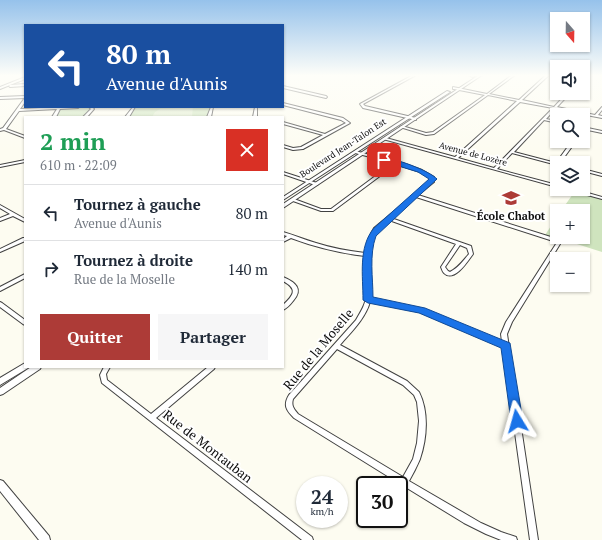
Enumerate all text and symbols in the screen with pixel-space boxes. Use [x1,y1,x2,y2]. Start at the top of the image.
north arrow [550,12,590,52]
map controls [550,12,590,292]
text: 80 m [106,35,171,72]
icon: left [40,40,92,92]
button: sound [550,60,590,100]
text: Avenue d'Aunis [106,71,228,95]
button: search [550,108,590,148]
street label: Boulevard Jean-Talon Est [297,115,389,180]
text: 2 min [40,125,106,157]
button: close [226,129,268,171]
street label: Avenue de Lozère [438,139,509,169]
pin [367,143,401,177]
icon: arrive [373,149,395,171]
text: 610 m · 22:09 [40,156,117,174]
button: layers [550,156,590,196]
school or university icon: École Chabot [501,188,521,208]
text: Tournez à gauche [74,194,201,214]
icon: left [40,202,62,224]
text: 80 m [235,203,268,223]
button: + [550,204,590,244]
place label: École Chabot [477,209,546,223]
text: Avenue d'Aunis [74,214,162,232]
text: Tournez à droite [74,250,193,270]
button: − [550,252,590,292]
icon: right [40,258,62,280]
text: 140 m [227,259,268,279]
text: Rue de la Moselle [74,270,175,288]
street label: Rue de la Moselle [279,305,357,393]
button: Quitter [40,314,150,360]
button: Partager [158,314,268,360]
position arrow [496,400,538,442]
street label: Rue de Montauban [160,405,257,487]
speed limit sign: 30 [356,476,408,528]
text: 24 [311,483,333,510]
text: km/h [310,505,334,518]

